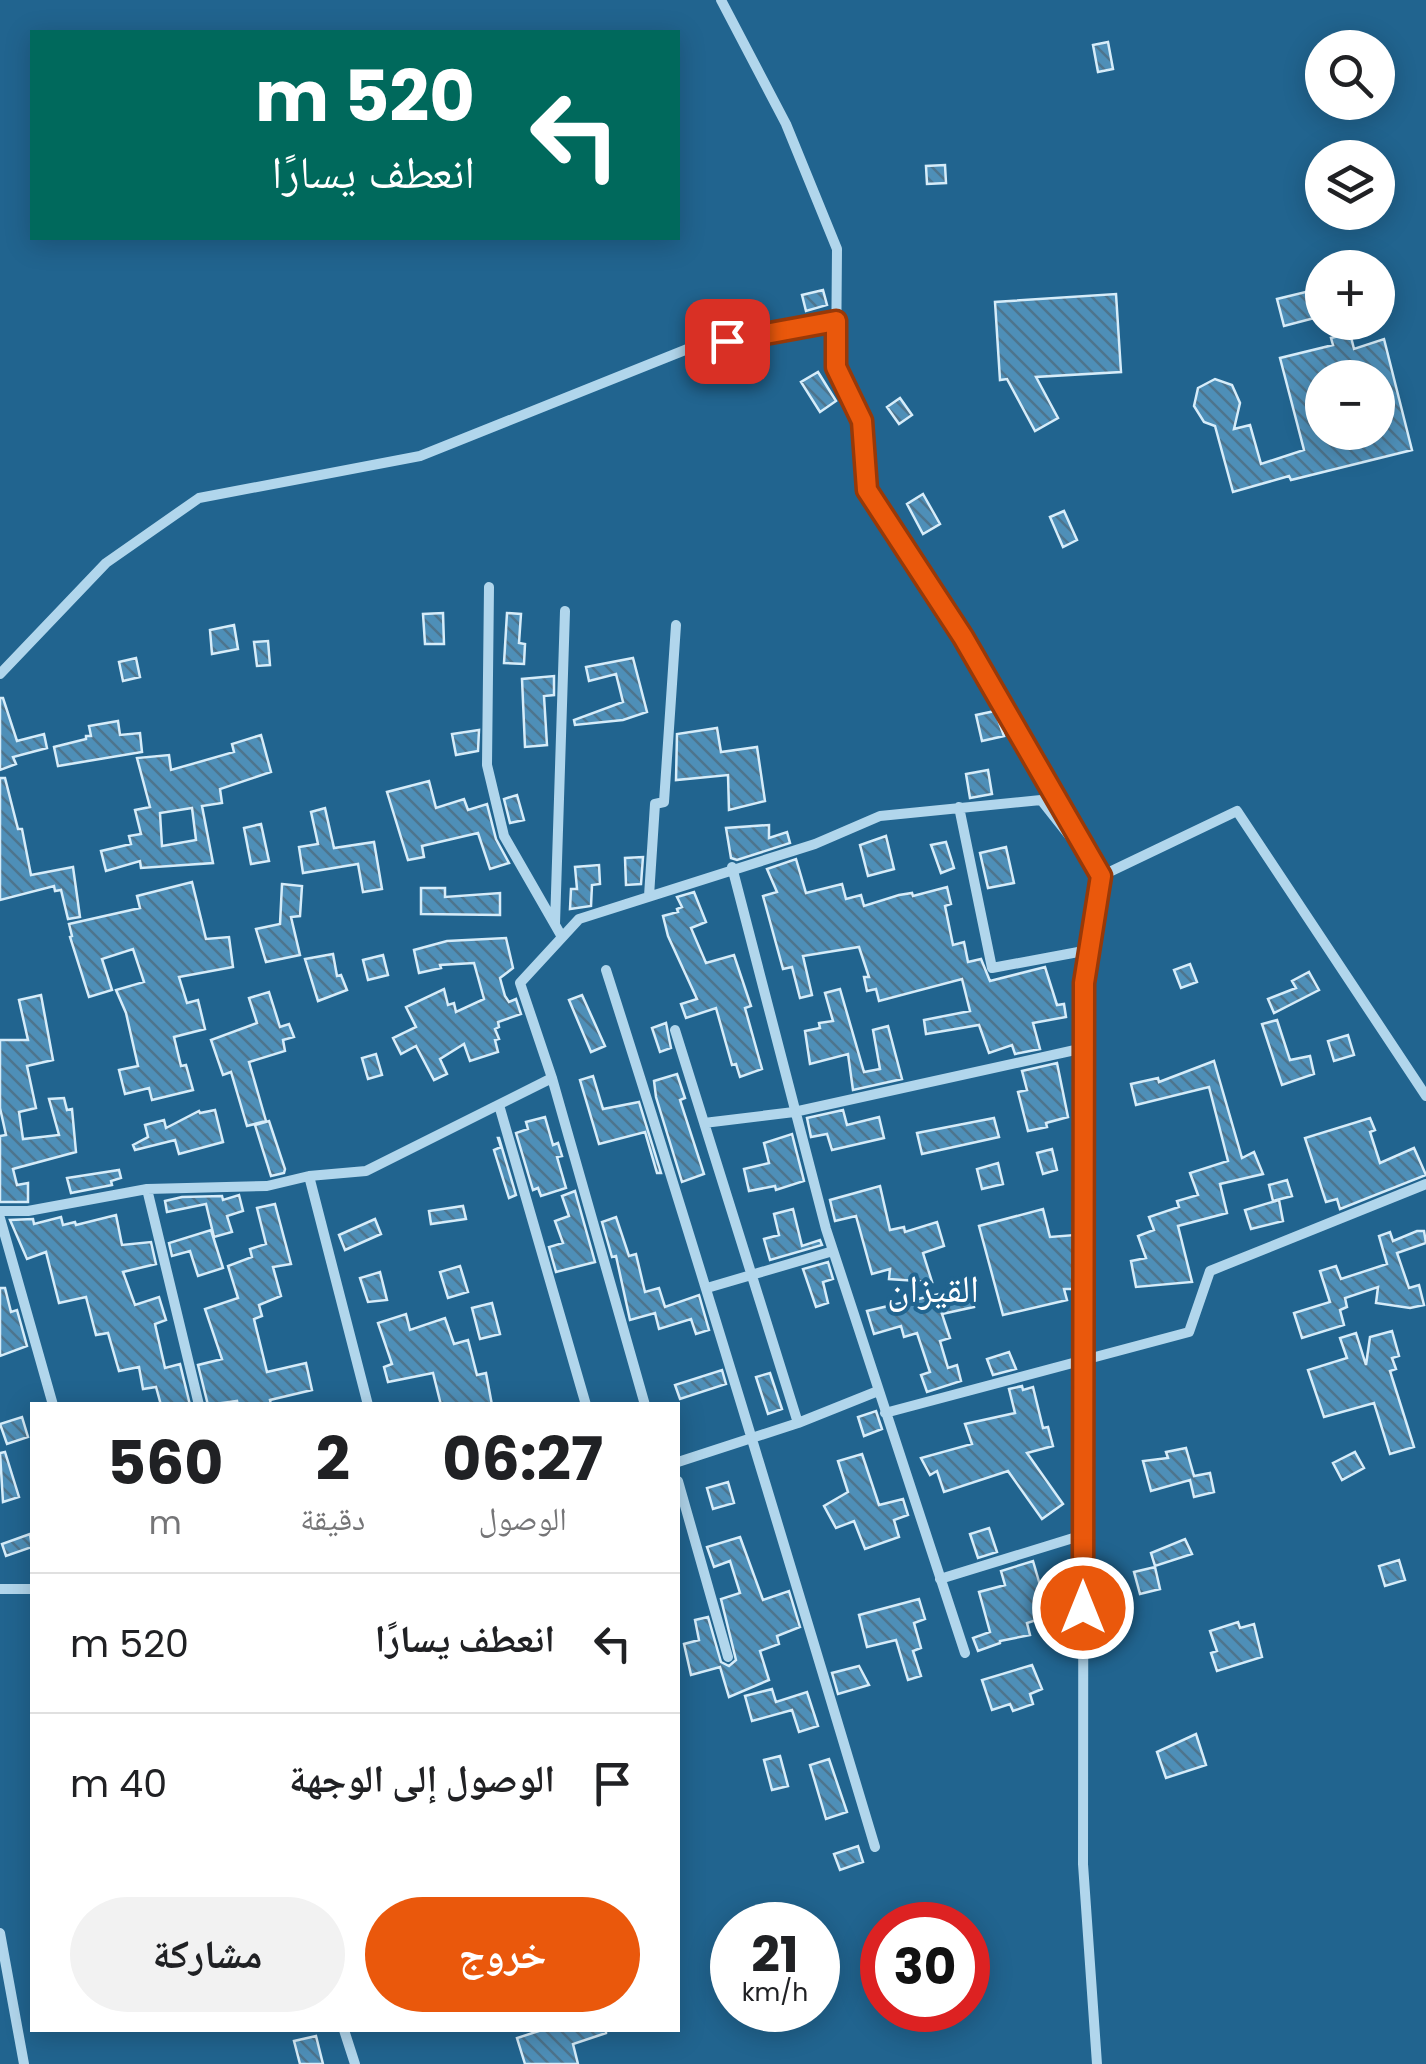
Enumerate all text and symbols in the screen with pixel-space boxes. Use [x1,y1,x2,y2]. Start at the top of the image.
map controls [1305,30,1395,450]
button: search [1305,30,1395,120]
text: 520 m [255,47,475,146]
icon: left [510,70,640,200]
button: layers [1305,140,1395,230]
text: انعطف يسارًا [271,141,475,204]
button: + [1305,250,1395,340]
pin [685,299,770,384]
icon: arrive [700,314,755,369]
button: − [1305,360,1395,450]
district label: القيزان [887,1262,979,1315]
text: 2 [316,1417,350,1501]
text: 06:27 [442,1417,603,1501]
text: 560 [107,1421,223,1505]
text: دقيقة [300,1496,365,1541]
text: الوصول [478,1496,567,1541]
text: m [149,1500,182,1545]
position arrow [1031,1556,1135,1660]
text: انعطف يسارًا [375,1612,555,1665]
icon: left [585,1616,640,1671]
text: 520 m [70,1617,189,1670]
text: الوصول إلى الوجهة [289,1752,555,1805]
icon: arrive [585,1756,640,1811]
text: 40 m [70,1757,167,1810]
button: مشاركة [70,1897,345,2012]
button: خروج [365,1897,640,2012]
speed limit sign: 30 [860,1902,990,2032]
text: 21 [751,1919,799,1990]
text: km/h [742,1975,808,2010]

